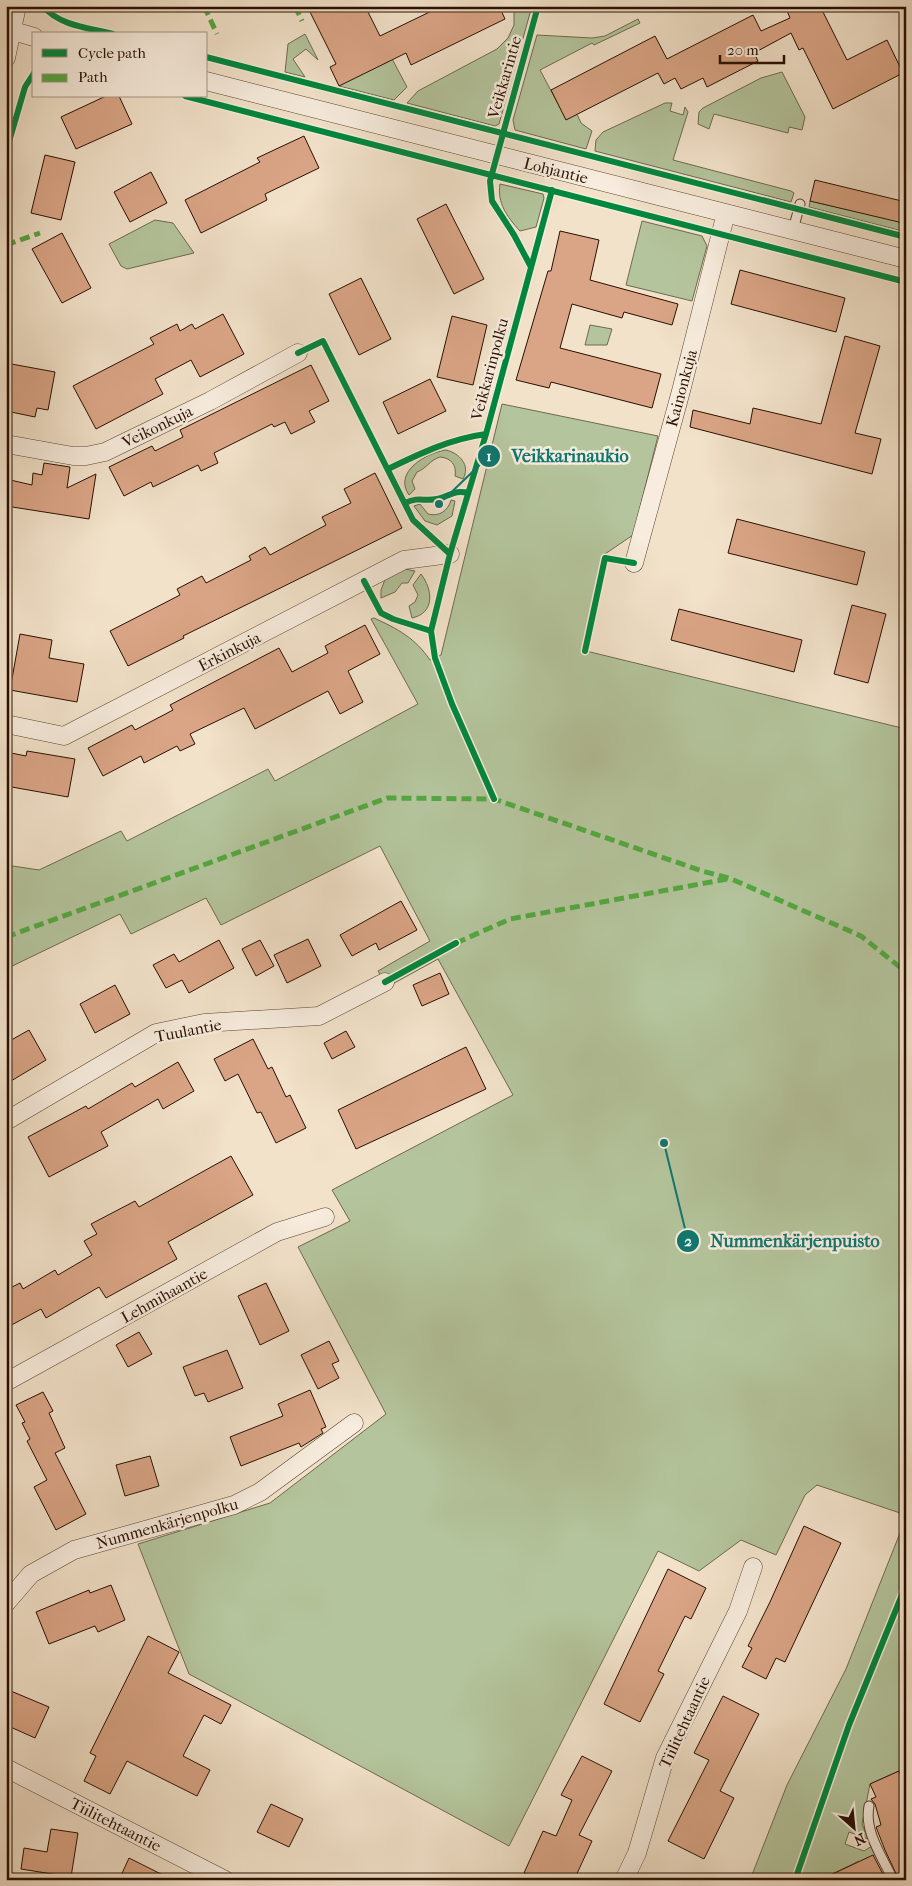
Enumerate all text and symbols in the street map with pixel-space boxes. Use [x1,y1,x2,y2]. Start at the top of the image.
legend [32,32,208,98]
scale bar [720,32,783,64]
street label: Veikkarintie [483,34,525,122]
text: 20 m [727,41,759,59]
text: Cycle path [78,44,146,62]
text: Path [78,68,108,86]
street label: Lohjantie [522,153,590,188]
street label: Veikkarinpolku [466,316,512,423]
street label: Kainonkuja [662,347,701,429]
street label: Veikonkuja [118,401,196,452]
callout: Veikkarinaukio [476,439,638,472]
text: Veikkarinaukio [510,446,629,467]
text: 1 [486,447,492,465]
street label: Erkinkuja [195,627,264,675]
street label: Tuulantie [153,1015,223,1046]
callout: Nummenkärjenpuisto [675,1224,890,1257]
text: Nummenkärjenpuisto [710,1231,880,1252]
text: 2 [684,1232,692,1250]
street label: Lehmihaantie [118,1264,211,1327]
street label: Nummenkärjenpolku [94,1494,240,1553]
street label: Tiilitehtaantie [655,1673,714,1771]
street label: Tiilitehtaantie [67,1793,164,1855]
north arrow [830,1804,880,1854]
text: N [851,1829,868,1849]

